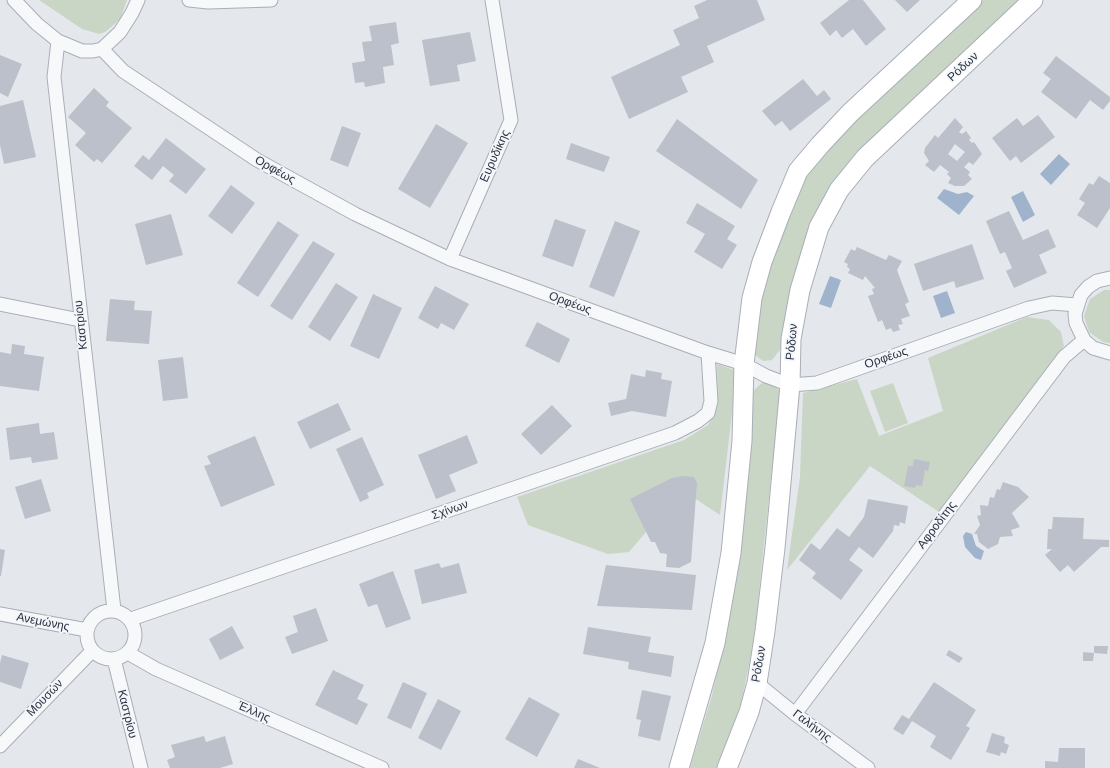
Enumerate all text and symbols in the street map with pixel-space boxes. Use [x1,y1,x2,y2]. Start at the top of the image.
street label: Ρόδων [945,49,981,85]
street label: Ευρυδίκης [477,128,513,184]
street label: Ορφέως [252,153,298,187]
street label: Ορφέως [547,289,593,317]
street label: Καστρίου [71,300,91,350]
street label: Ρόδων [783,323,801,361]
street label: Ορφέως [863,344,909,372]
street label: Σχίνων [430,497,470,523]
street label: Αφροδίτης [914,498,960,552]
street label: Ανεμώνης [15,610,71,634]
street label: Ρόδων [749,645,769,683]
street label: Μουσών [24,676,66,720]
street label: Καστρίου [114,688,140,740]
street label: Έλλης [236,699,272,725]
street label: Γαλήνης [790,707,834,745]

